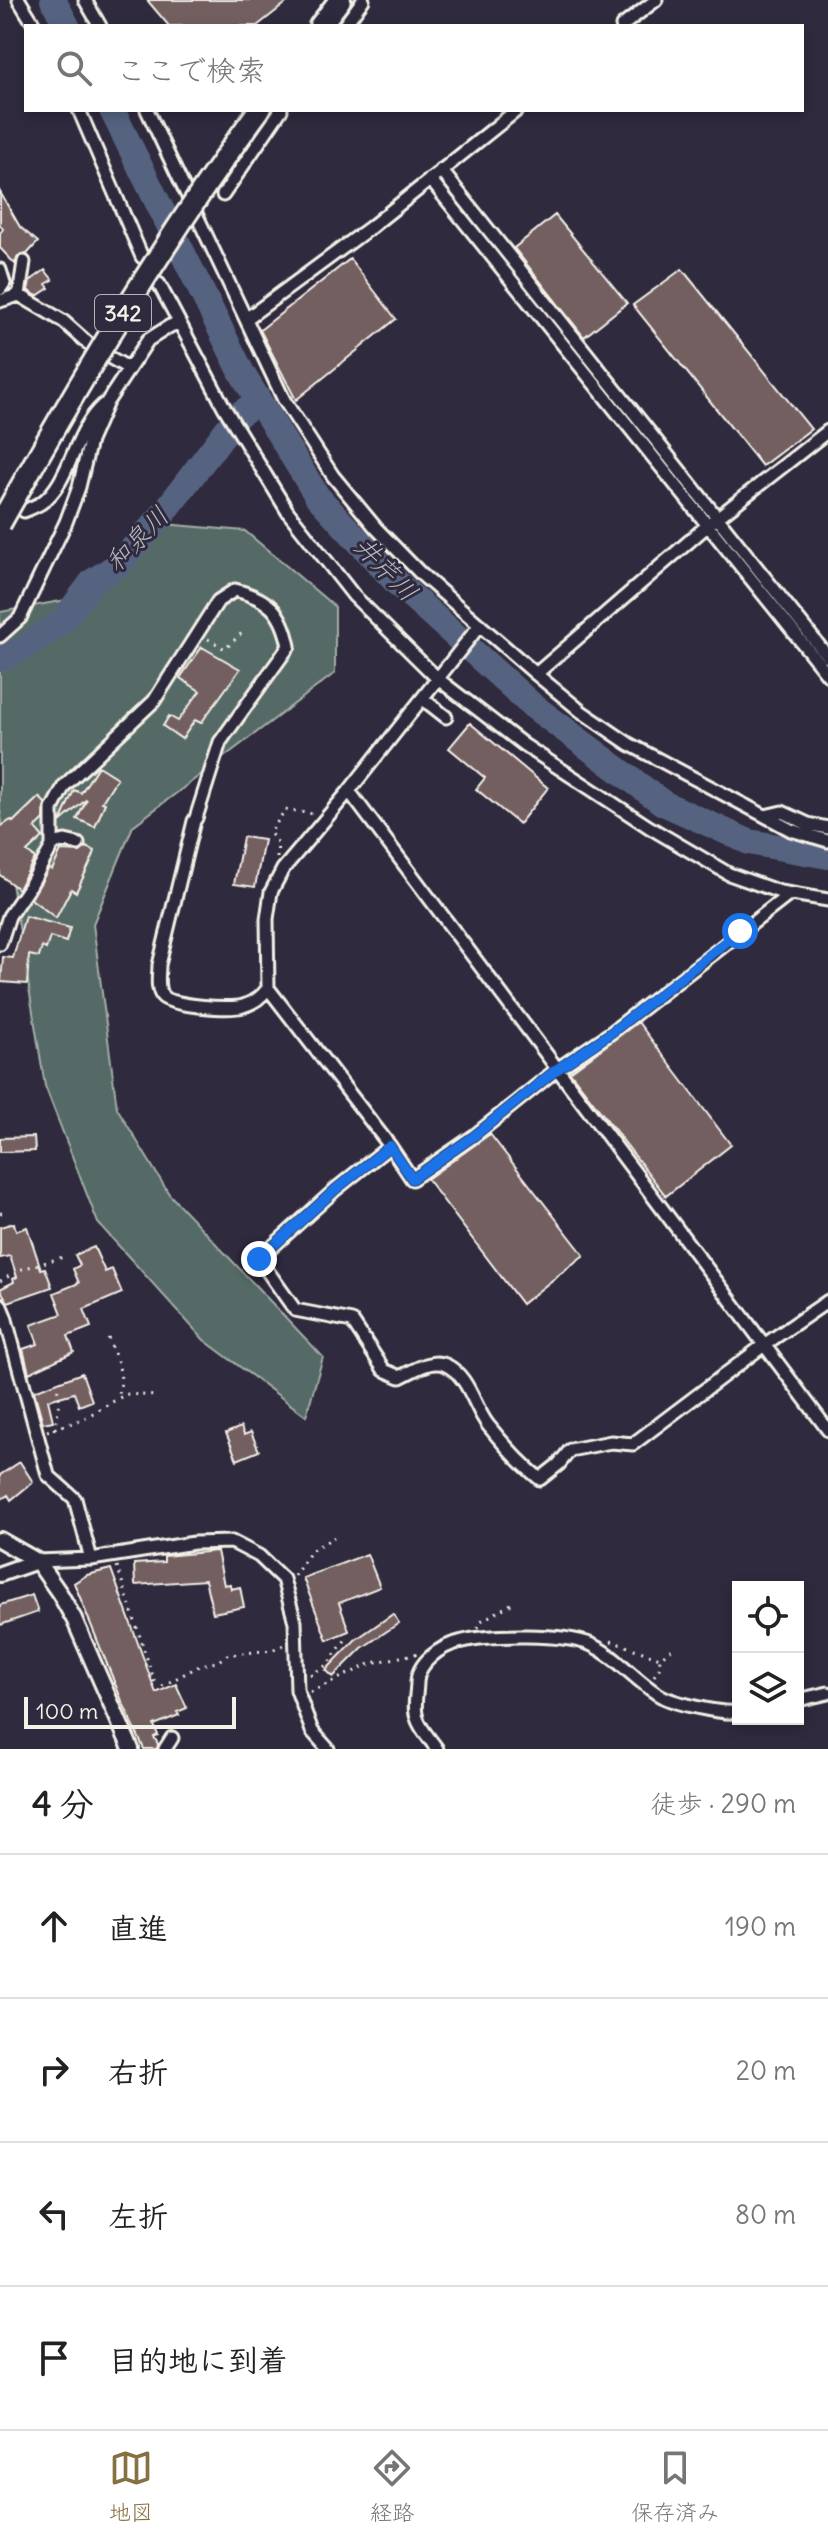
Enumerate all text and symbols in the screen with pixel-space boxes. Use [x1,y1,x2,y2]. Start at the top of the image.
search box [24,24,804,112]
icon: search [52,46,96,90]
text: ここで検索 [116,51,266,89]
road number: 342 [95,295,151,331]
water label: 和泉川 [98,499,176,578]
water label: 井芹川 [347,529,425,608]
route start [722,913,758,949]
route end [241,1241,277,1277]
map controls [732,1581,804,1725]
button: locate [732,1581,804,1653]
button: layers [732,1653,804,1725]
scale bar [24,1693,236,1729]
text: 100 m [36,1697,98,1725]
text: 4 分 [32,1782,94,1825]
text: 徒歩 · 290 m [651,1787,796,1820]
icon: ahead [32,1904,76,1948]
text: 直進 [108,1909,168,1947]
text: 190 m [725,1910,796,1943]
icon: right [32,2048,76,2092]
text: 右折 [108,2053,168,2091]
text: 20 m [736,2054,796,2087]
icon: left [32,2192,76,2236]
text: 左折 [108,2197,168,2235]
text: 80 m [735,2198,796,2231]
icon: arrive [32,2336,76,2380]
text: 目的地に到着 [108,2341,288,2379]
tab: 地図 [109,2446,153,2526]
tab: 経路 [370,2446,414,2526]
tab: 保存済み [631,2446,719,2526]

